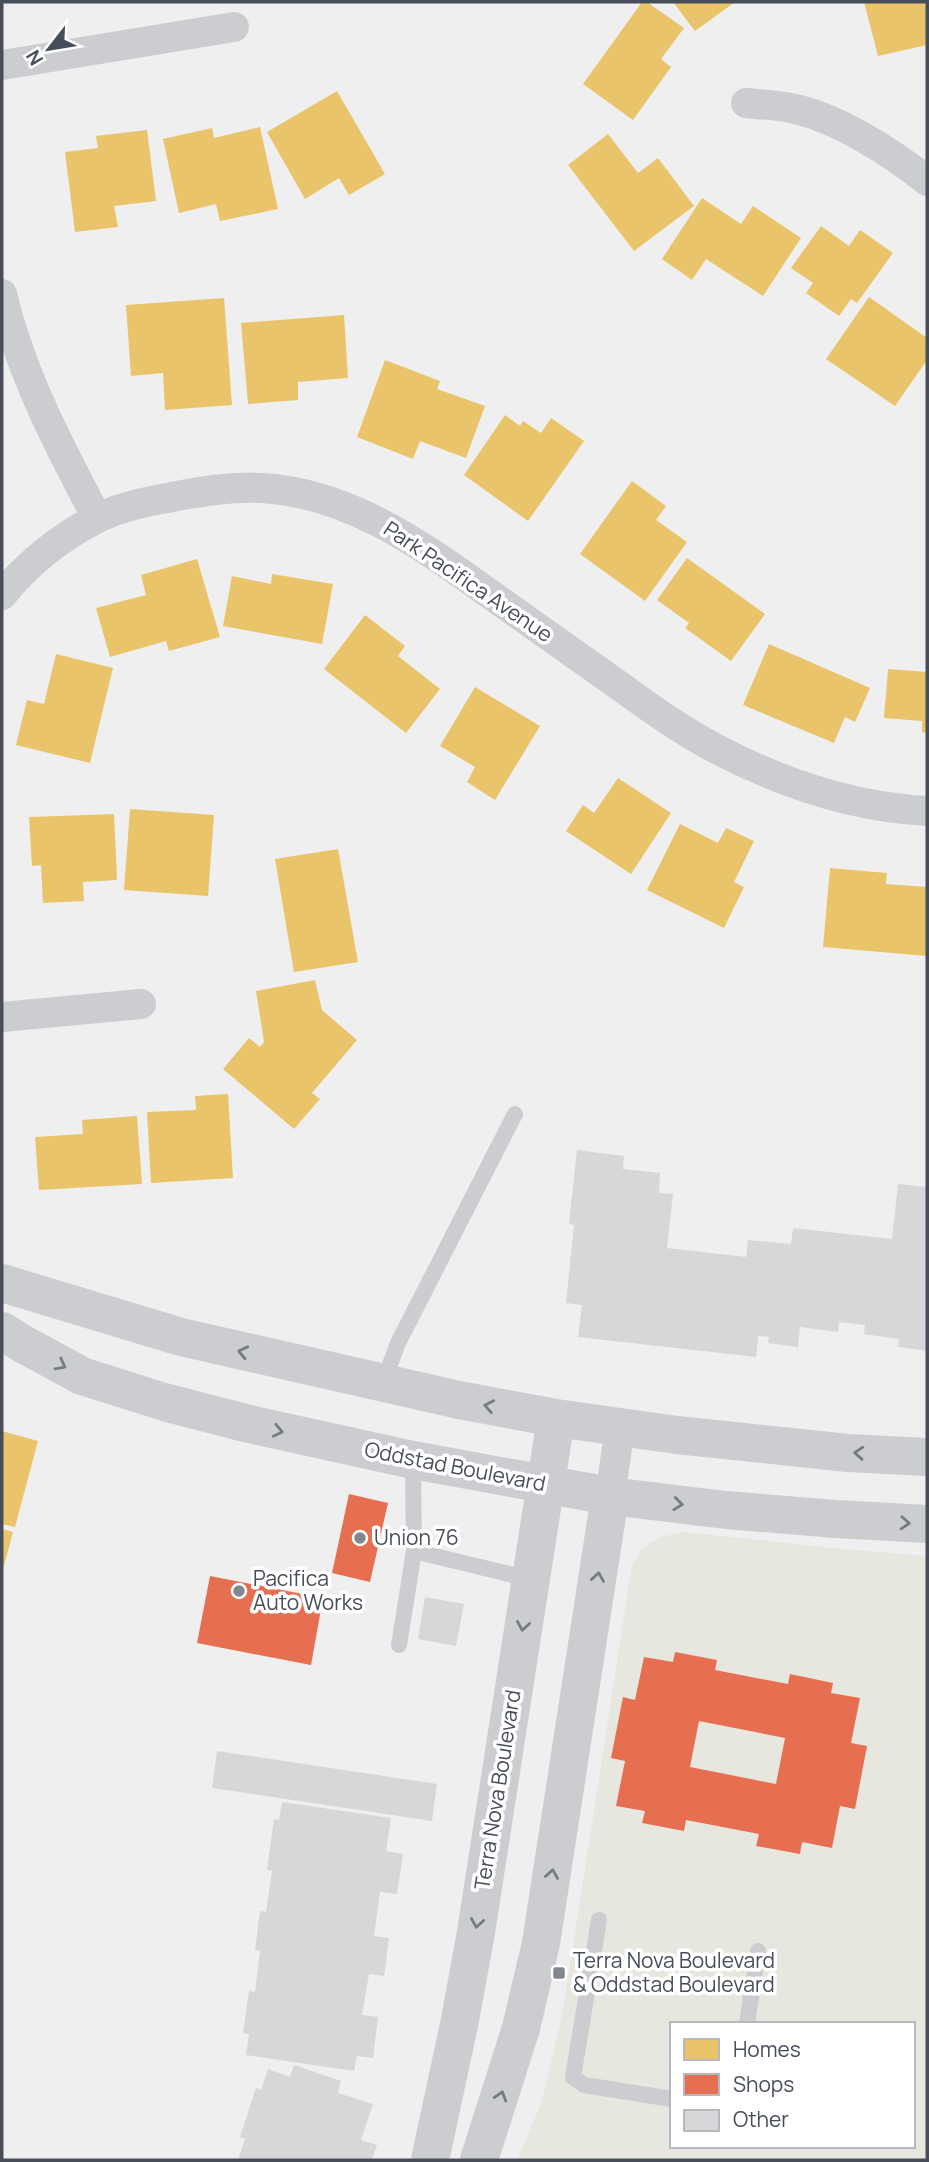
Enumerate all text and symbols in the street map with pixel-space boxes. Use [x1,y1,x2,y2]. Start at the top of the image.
north arrow [14,14,84,84]
text: N [20,45,49,70]
street label: Park Pacifica Avenue [379,514,559,648]
one-way arrow [237,1346,249,1360]
one-way arrow [54,1357,66,1370]
one-way arrow [483,1399,495,1414]
one-way arrow [272,1422,284,1437]
street label: Oddstad Boulevard [362,1435,548,1497]
one-way arrow [853,1446,864,1461]
one-way arrow [672,1497,684,1512]
one-way arrow [899,1515,910,1530]
place label: Union 76 [374,1523,459,1551]
marker: Union 76 [352,1530,368,1546]
place label: Pacifica Auto Works [253,1564,363,1616]
one-way arrow [590,1571,605,1583]
marker: Pacifica Auto Works [231,1583,247,1599]
one-way arrow [516,1620,531,1632]
street label: Terra Nova Boulevard [467,1688,527,1892]
one-way arrow [544,1868,559,1880]
one-way arrow [470,1917,485,1929]
place label: Terra Nova Boulevard & Oddstad Boulevard [573,1946,775,1998]
marker: Terra Nova Boulevard & Oddstad Boulevard [551,1965,567,1981]
legend [670,2022,915,2148]
text: Homes [733,2035,801,2063]
text: Shops [733,2070,794,2098]
one-way arrow [492,2090,507,2102]
text: Other [733,2105,789,2133]

